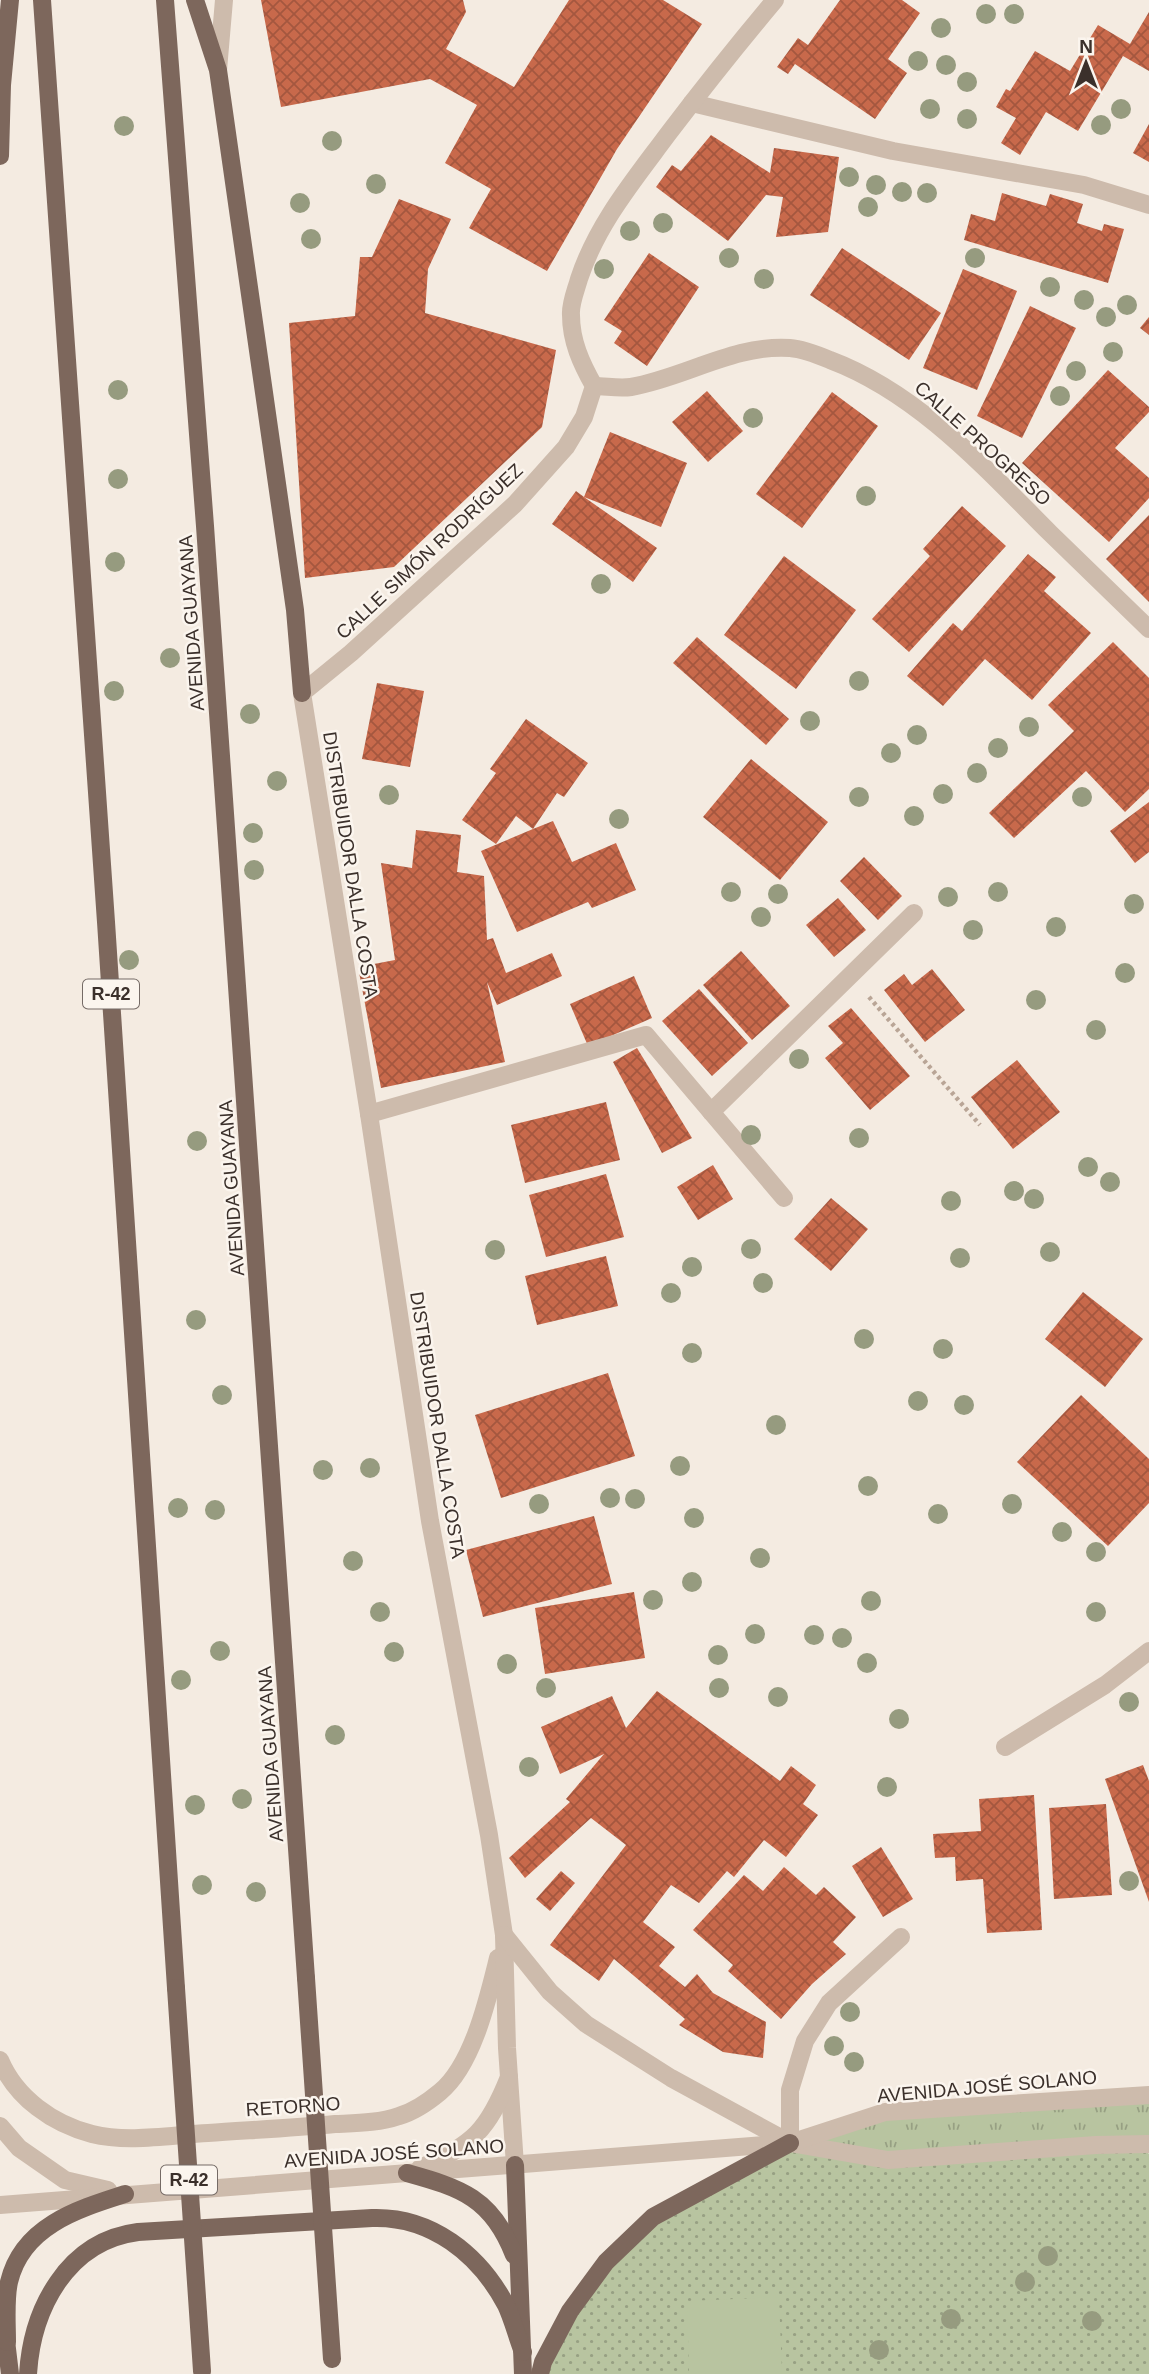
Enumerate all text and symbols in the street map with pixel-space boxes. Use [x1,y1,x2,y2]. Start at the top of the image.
north arrow [1051,28,1121,98]
text: N [1079,36,1093,57]
street label: CALLE PROGRESO [911,377,1055,510]
street label: CALLE SIMÓN RODRÍGUEZ [332,459,527,643]
street label: AVENIDA GUAYANA [175,534,208,712]
street label: DISTRIBUIDOR DALLA COSTA [319,730,382,1000]
road number: R-42 [83,979,139,1009]
street label: AVENIDA GUAYANA [215,1099,248,1277]
street label: DISTRIBUIDOR DALLA COSTA [406,1290,469,1560]
street label: AVENIDA GUAYANA [254,1665,287,1843]
street label: AVENIDA JOSÉ SOLANO [876,2066,1098,2107]
street label: RETORNO [245,2093,341,2120]
street label: AVENIDA JOSÉ SOLANO [283,2135,505,2172]
road number: R-42 [161,2166,217,2194]

